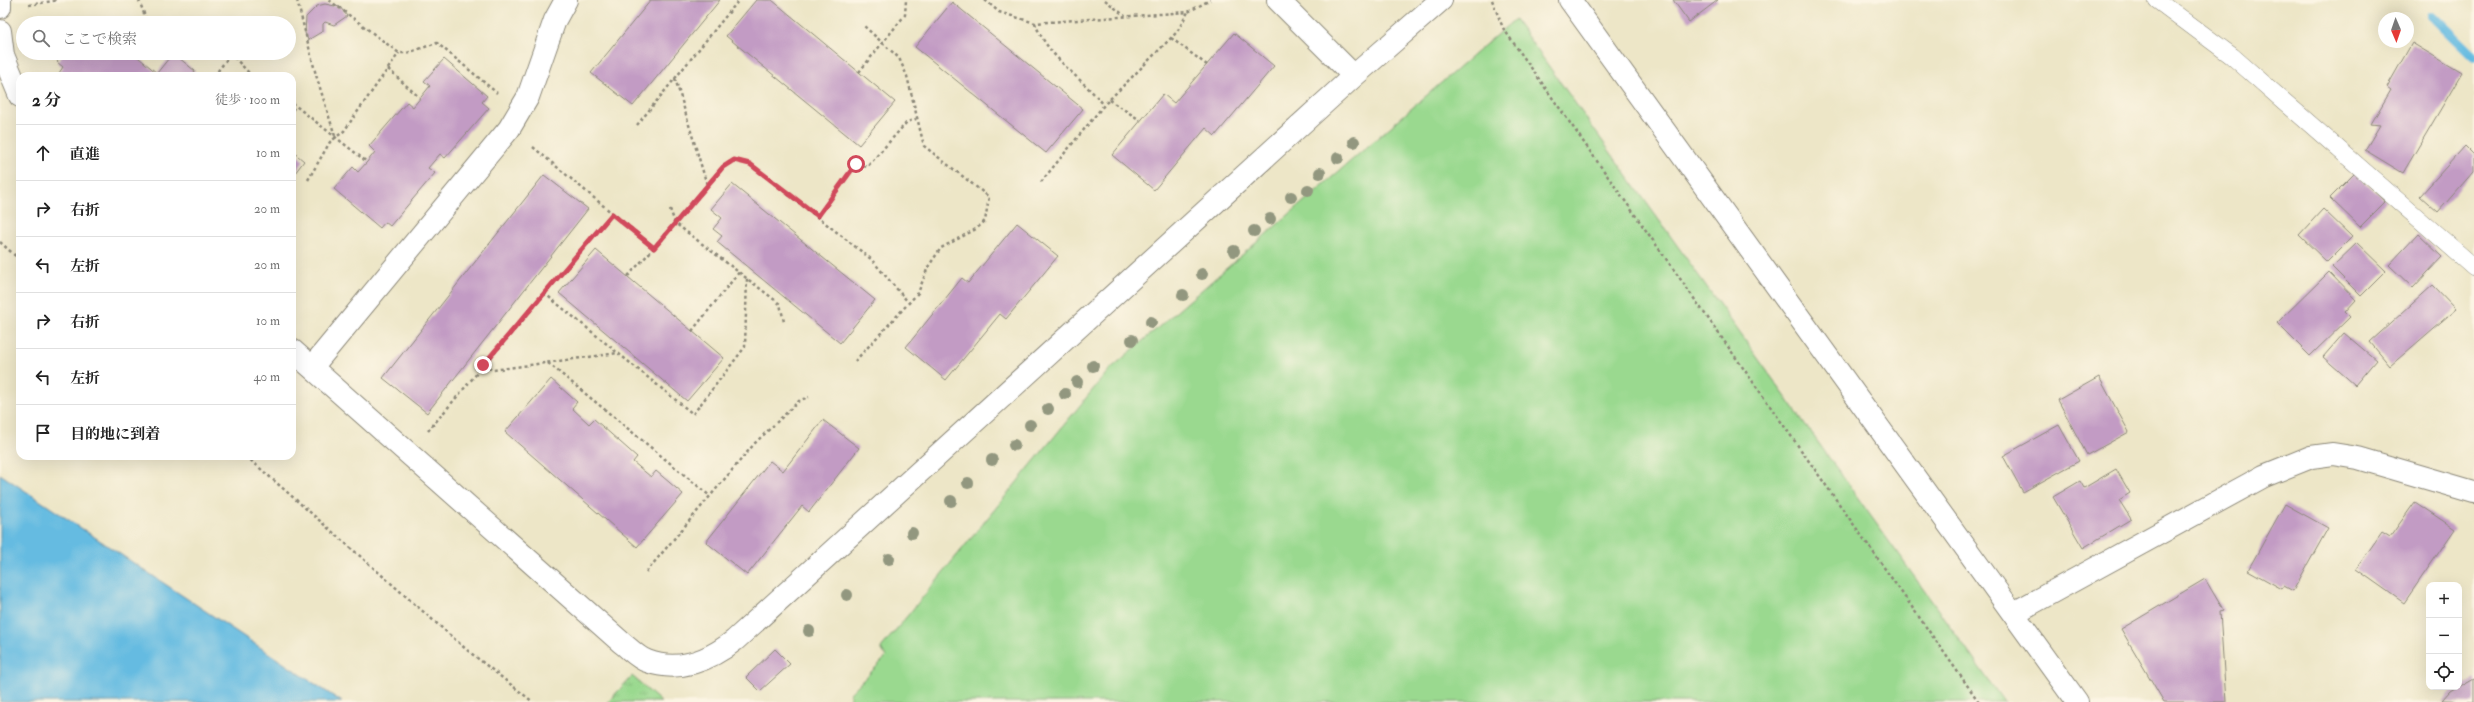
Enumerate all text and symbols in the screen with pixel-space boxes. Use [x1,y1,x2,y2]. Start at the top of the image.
north arrow [2378,12,2414,48]
search box [16,16,296,60]
icon: search [30,27,52,49]
text: ここで検索 [62,30,137,49]
text: 2 分 [32,90,61,111]
text: 徒歩 · 100 m [215,92,280,108]
icon: ahead [32,142,54,164]
text: 直進 [70,145,100,164]
text: 10 m [256,145,280,161]
route start [847,155,865,173]
icon: right [32,198,54,220]
text: 右折 [70,201,100,220]
text: 20 m [254,201,280,217]
icon: left [32,254,54,276]
text: 左折 [70,257,100,276]
text: 20 m [254,257,280,273]
icon: right [32,310,54,332]
text: 右折 [70,313,100,332]
text: 10 m [256,313,280,329]
route end [474,356,492,374]
icon: left [32,366,54,388]
text: 左折 [70,369,100,388]
text: 40 m [254,369,280,385]
icon: arrive [32,422,54,444]
text: 目的地に到着 [70,425,160,444]
map controls [2426,582,2462,690]
button: + [2426,582,2462,618]
button: − [2426,618,2462,654]
button: locate [2426,654,2462,690]

